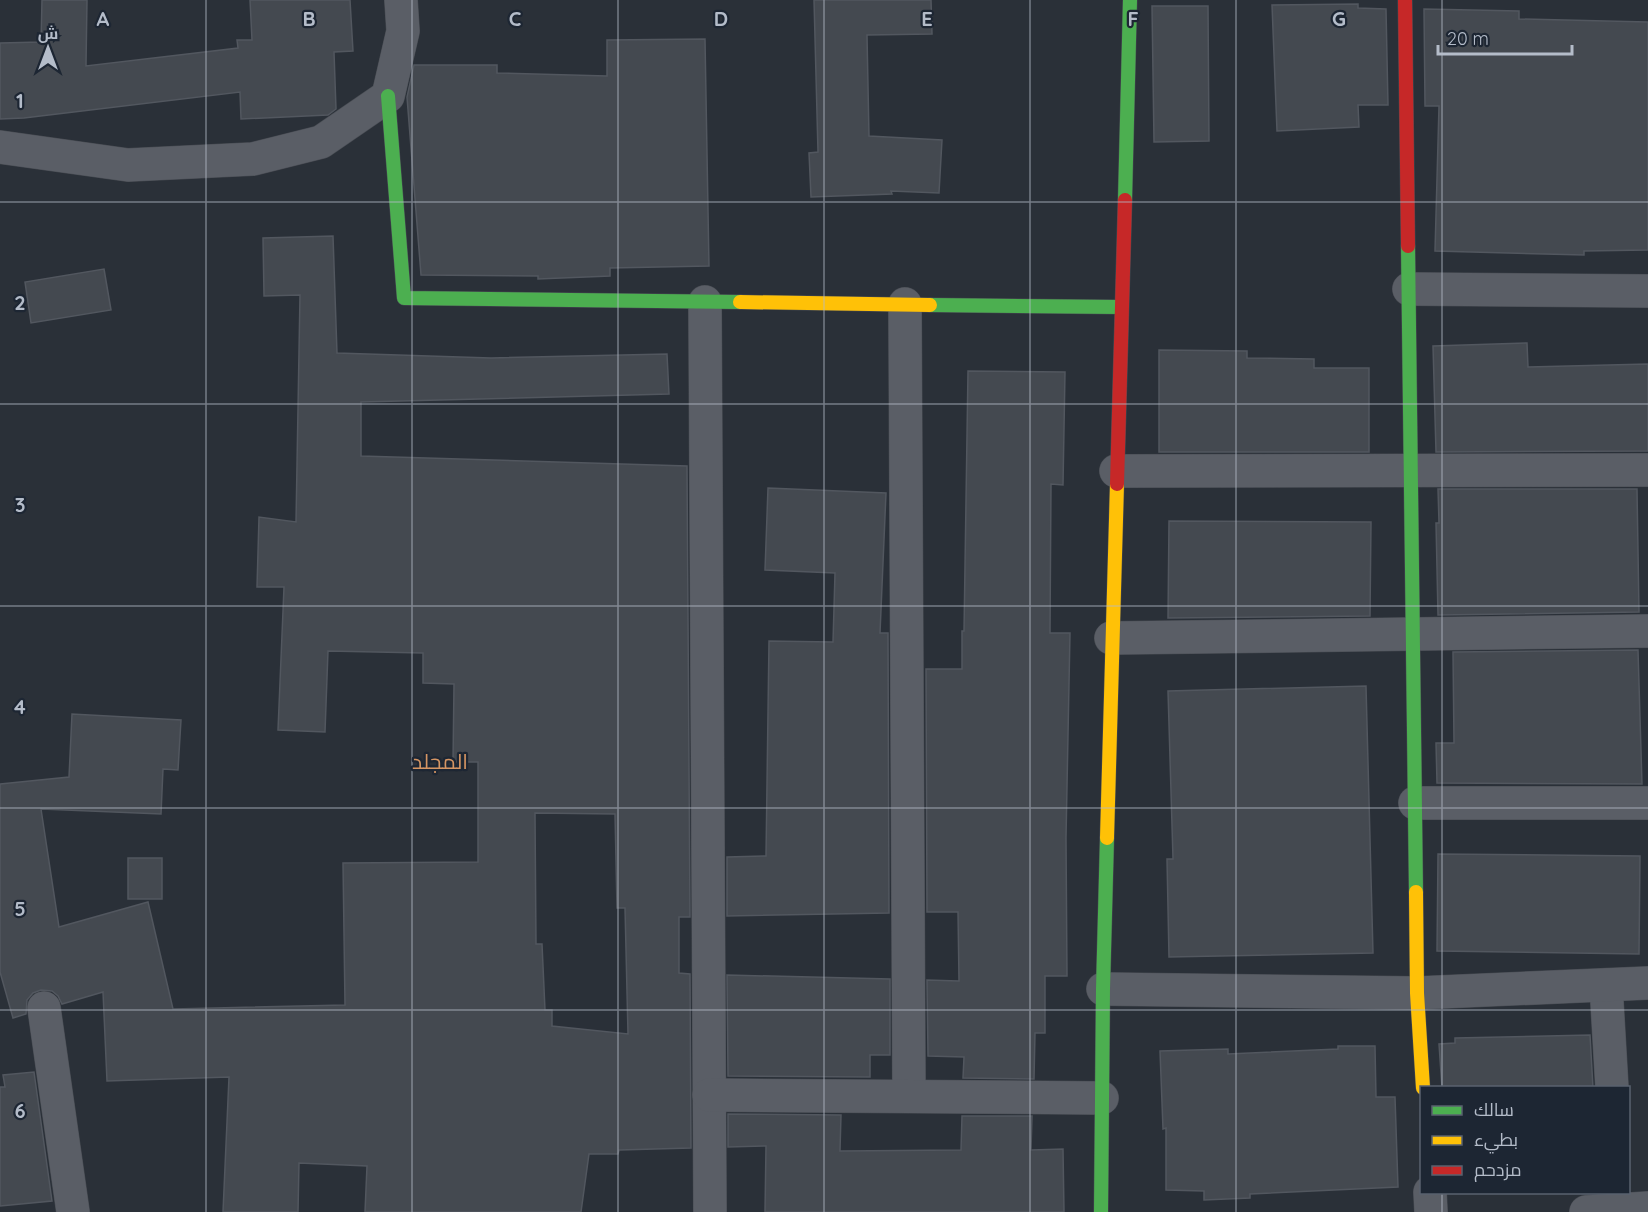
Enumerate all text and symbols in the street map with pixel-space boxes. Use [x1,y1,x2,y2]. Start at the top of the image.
text: A [97,6,110,31]
text: B [302,6,316,31]
text: C [509,6,522,31]
text: D [714,6,728,31]
text: E [921,6,933,31]
text: F [1127,6,1139,31]
text: G [1332,6,1346,31]
north arrow [18,18,78,78]
scale bar [1438,18,1572,56]
text: ش [38,23,58,43]
text: 20 m [1447,27,1489,50]
text: 1 [16,88,24,113]
text: 2 [14,290,26,315]
text: 3 [15,492,25,517]
text: 4 [14,694,26,719]
district label: المجلد [412,748,468,774]
text: 5 [14,896,26,921]
legend [1420,1086,1630,1194]
text: 6 [14,1098,26,1123]
text: سالك [1474,1098,1514,1121]
text: بطيء [1474,1128,1518,1154]
text: مزدحم [1474,1158,1522,1182]

